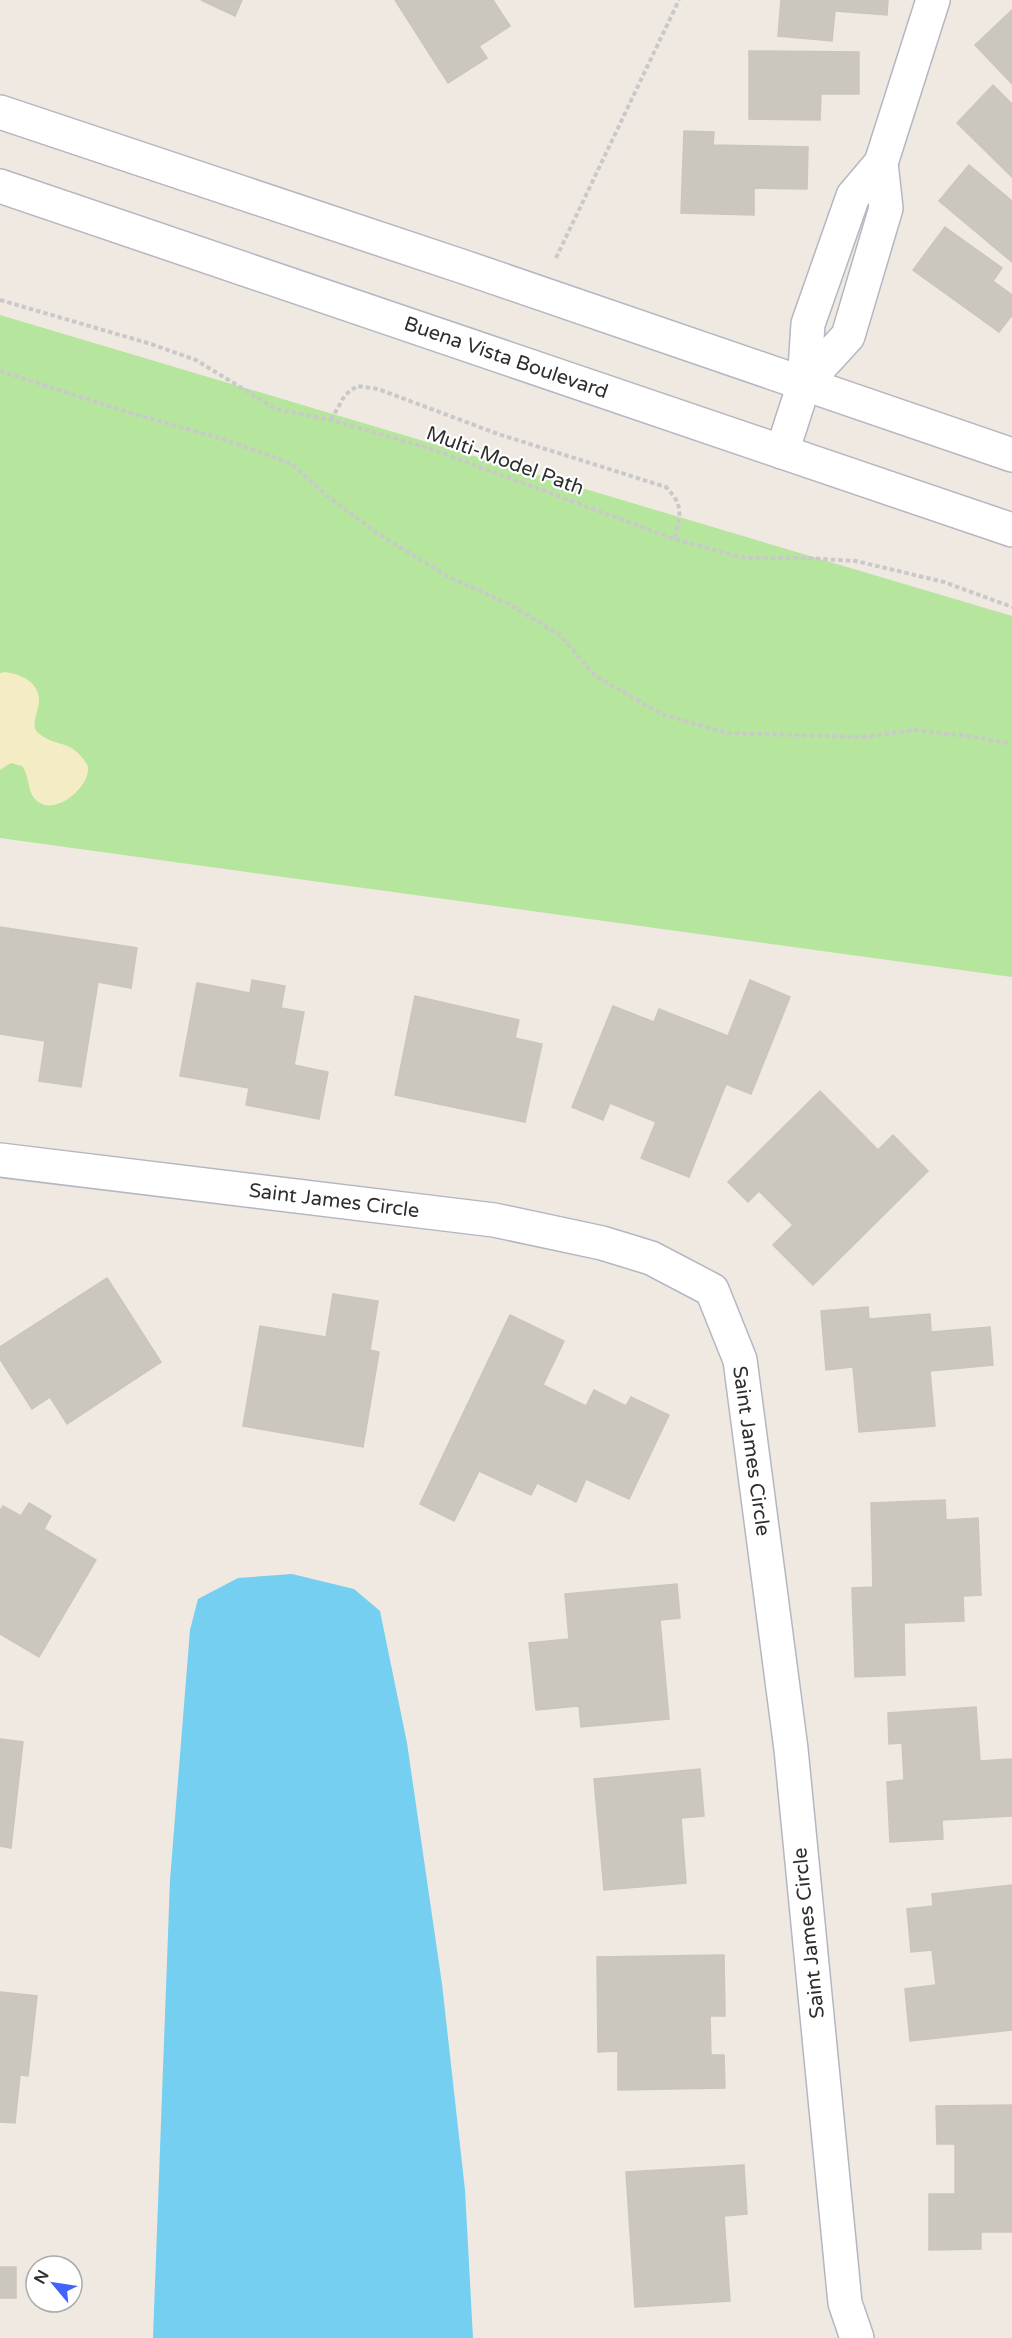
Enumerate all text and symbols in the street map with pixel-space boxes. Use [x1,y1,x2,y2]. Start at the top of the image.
street label: Buena Vista Boulevard [401,312,611,404]
street label: Multi-Model Path [423,421,587,501]
street label: Saint James Circle [247,1179,421,1223]
street label: Saint James Circle [727,1364,775,1538]
street label: Saint James Circle [788,1846,830,2020]
north arrow [24,2254,84,2314]
text: N [30,2267,54,2288]

